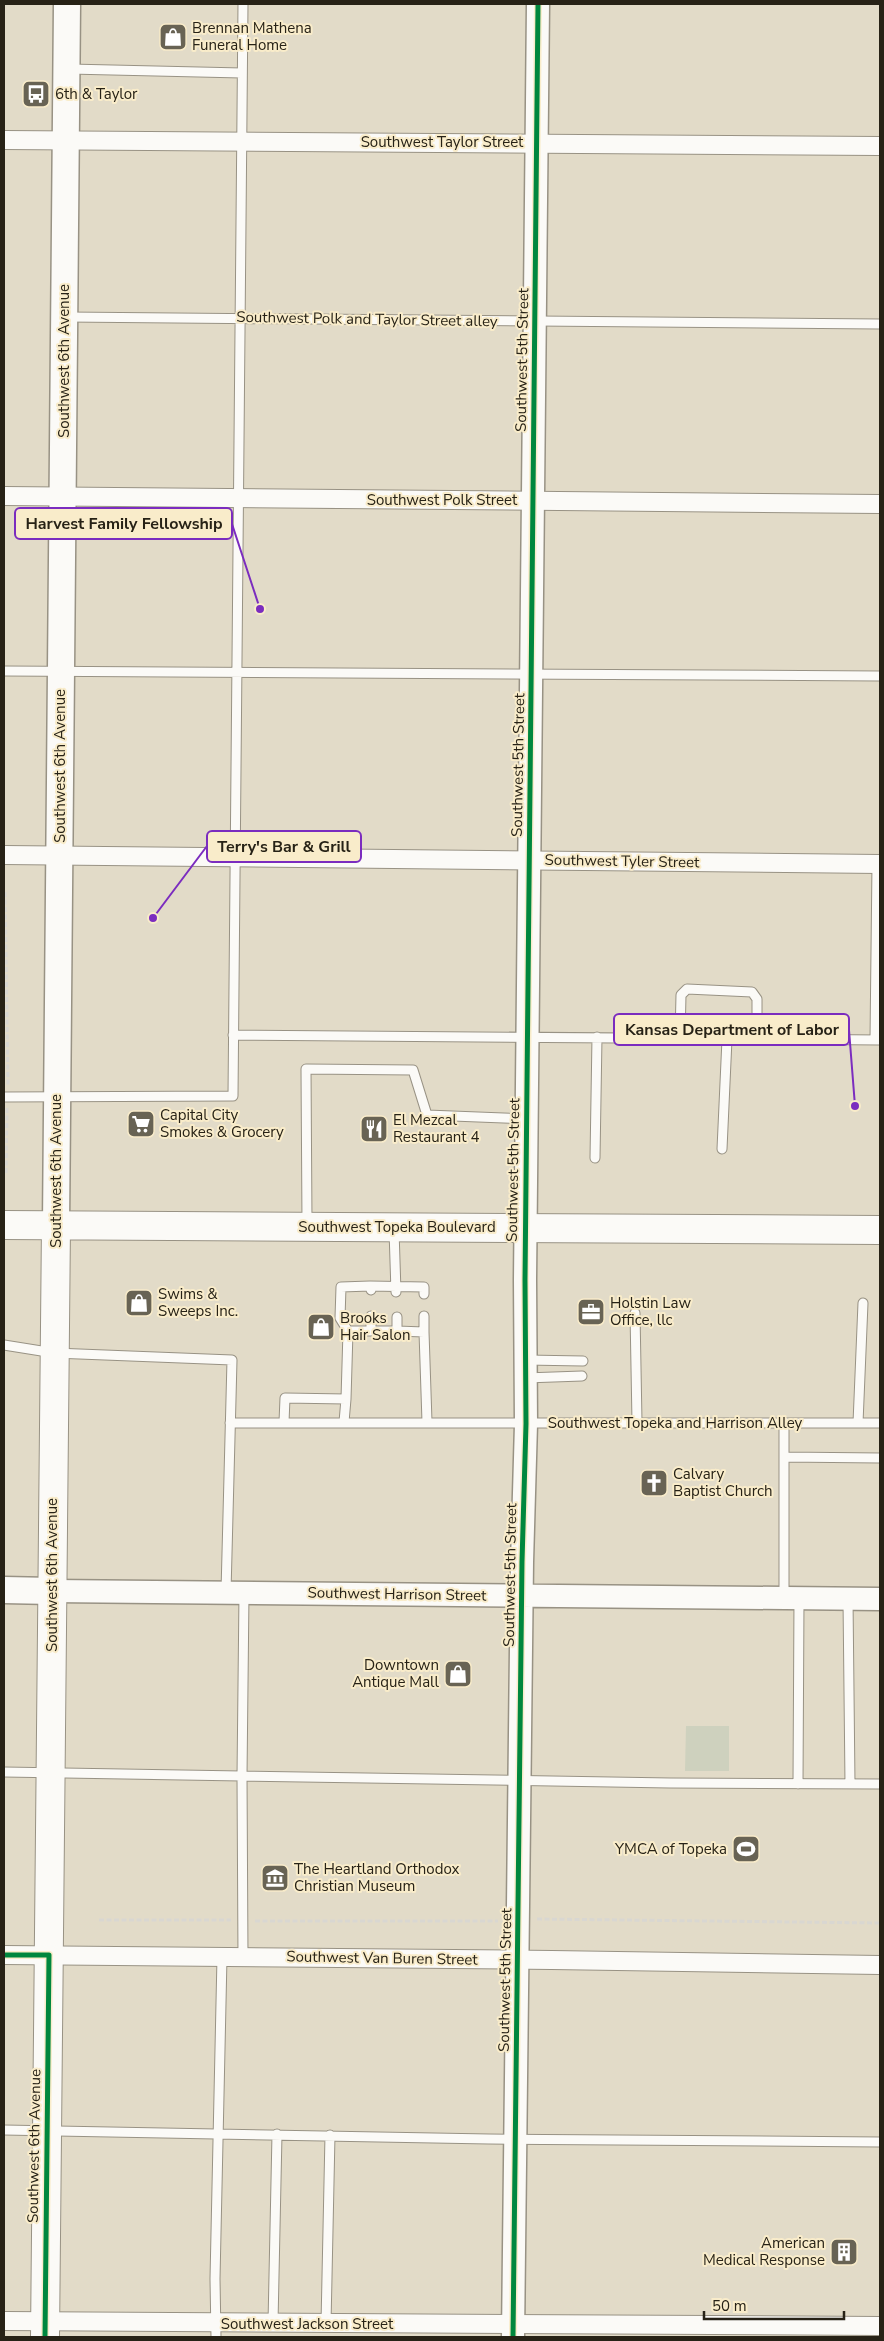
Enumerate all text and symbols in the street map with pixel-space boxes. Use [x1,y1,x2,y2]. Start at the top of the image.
place label: Brennan Mathena Funeral Home [192,18,312,55]
shop icon: Brennan Mathena Funeral Home [158,22,188,52]
bus stop icon: 6th & Taylor [21,79,51,109]
place label: 6th & Taylor [55,84,138,104]
street label: Southwest Taylor Street [361,132,524,152]
street label: Southwest 6th Avenue [54,284,74,438]
street label: Southwest 5th Street [511,287,533,432]
street label: Southwest Polk and Taylor Street alley [236,307,498,331]
street label: Southwest Polk Street [367,490,518,510]
callout: Harvest Family Fellowship [15,508,232,539]
text: Harvest Family Fellowship [25,513,223,535]
street label: Southwest 6th Avenue [50,689,70,843]
street label: Southwest 5th Street [507,692,529,837]
callout: Terry's Bar & Grill [207,831,361,862]
text: Terry's Bar & Grill [217,836,351,858]
street label: Southwest Tyler Street [545,850,700,872]
callout: Kansas Department of Labor [614,1014,849,1045]
text: Kansas Department of Labor [625,1019,840,1041]
street label: Southwest 6th Avenue [46,1094,66,1248]
street label: Southwest 5th Street [502,1097,524,1242]
place label: Capital City Smokes & Grocery [160,1105,284,1142]
supermarket icon: Capital City Smokes & Grocery [126,1109,156,1139]
place label: El Mezcal Restaurant 4 [393,1110,479,1147]
restaurant icon: El Mezcal Restaurant 4 [359,1114,389,1144]
street label: Southwest Topeka Boulevard [298,1217,496,1237]
place label: Swims & Sweeps Inc. [158,1284,238,1321]
shop icon: Swims & Sweeps Inc. [124,1288,154,1318]
place label: Holstin Law Office, llc [610,1293,691,1330]
office icon: Holstin Law Office, llc [576,1297,606,1327]
place label: Brooks Hair Salon [340,1308,410,1345]
shop icon: Brooks Hair Salon [306,1312,336,1342]
street label: Southwest Topeka and Harrison Alley [548,1413,803,1433]
place label: Calvary Baptist Church [673,1464,773,1501]
church icon: Calvary Baptist Church [639,1468,669,1498]
street label: Southwest 6th Avenue [42,1498,62,1652]
street label: Southwest 5th Street [499,1502,521,1647]
street label: Southwest Harrison Street [307,1582,487,1606]
place label: Downtown Antique Mall [352,1655,440,1692]
shop icon: Downtown Antique Mall [443,1659,473,1689]
sports icon: YMCA of Topeka [731,1834,761,1864]
place label: YMCA of Topeka [614,1839,727,1859]
place label: The Heartland Orthodox Christian Museum [294,1859,460,1896]
museum icon: The Heartland Orthodox Christian Museum [260,1863,290,1893]
street label: Southwest 5th Street [494,1907,516,2052]
street label: Southwest Van Buren Street [286,1946,479,1970]
street label: Southwest 6th Avenue [23,2069,45,2223]
place label: American Medical Response [703,2233,825,2270]
building icon: American Medical Response [829,2237,859,2267]
scale bar [704,2288,844,2320]
text: 50 m [712,2296,747,2316]
street label: Southwest Jackson Street [221,2314,394,2334]

